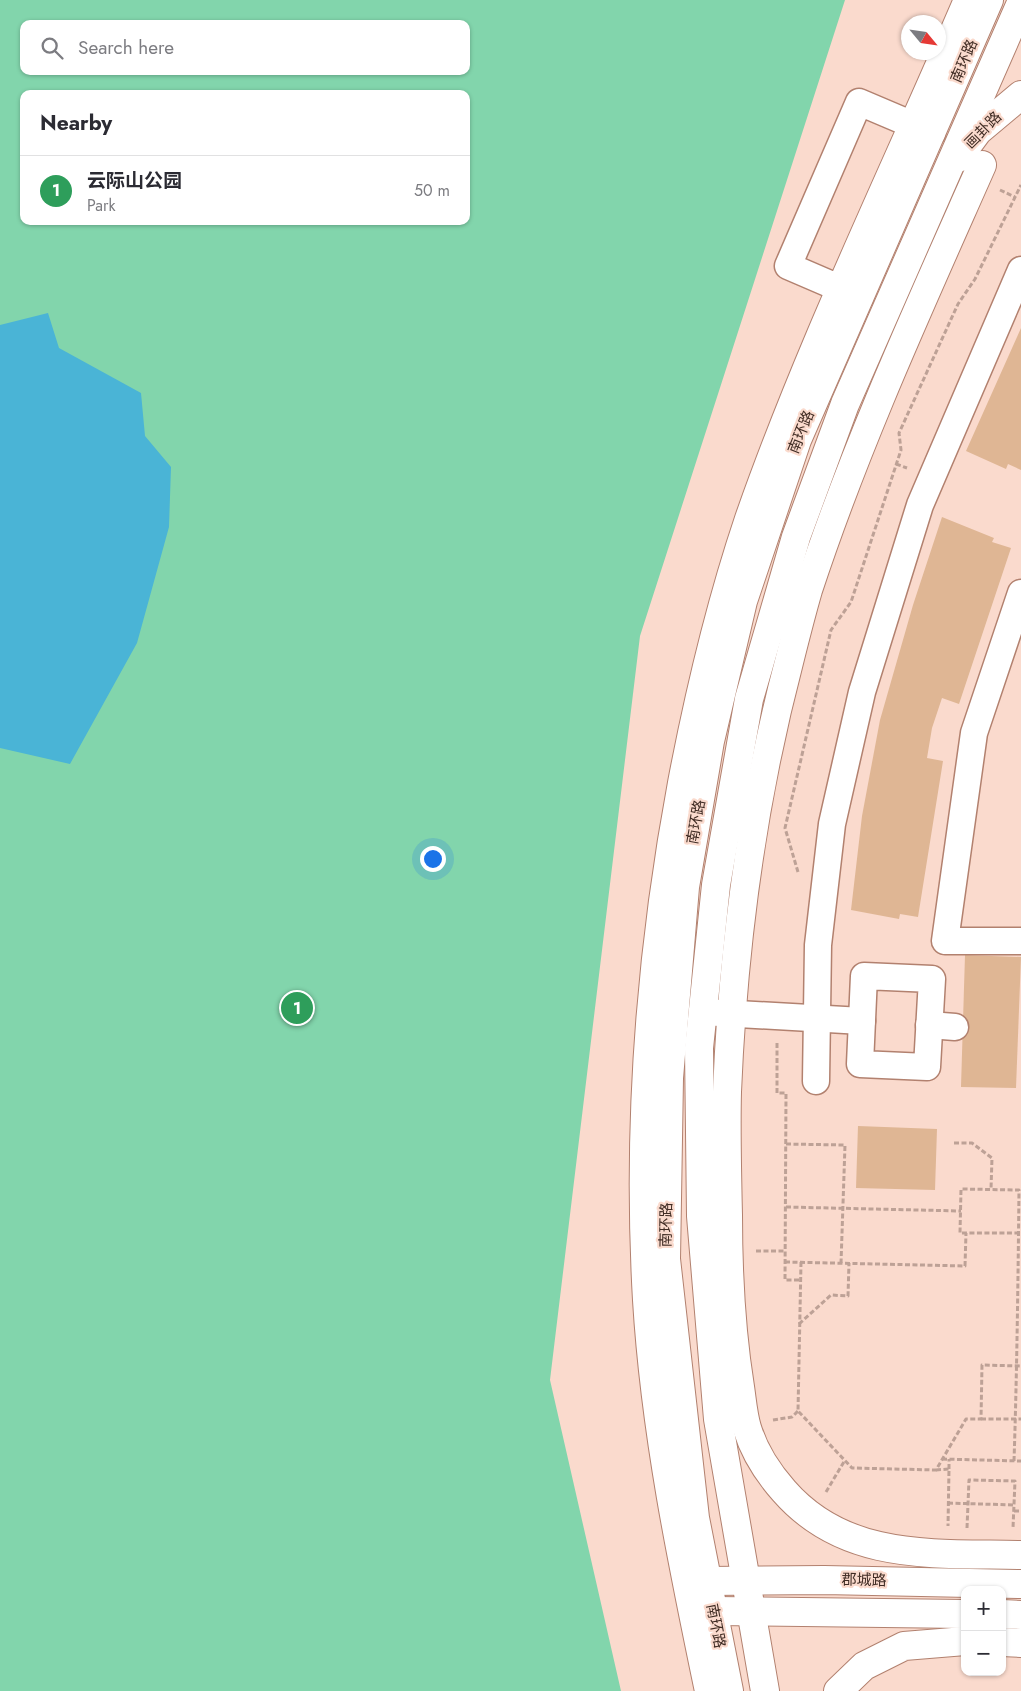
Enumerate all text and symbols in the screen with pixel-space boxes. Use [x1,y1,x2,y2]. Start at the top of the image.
north arrow [901,15,946,60]
search box [20,20,470,75]
icon: search [38,34,66,62]
text: Search here [78,34,174,61]
street label: 南环路 [945,36,983,86]
street label: 画卦路 [959,106,1007,154]
text: Nearby [40,108,112,138]
text: 云际山公园 [87,167,182,194]
text: 1 [52,179,60,202]
text: 50 m [414,179,450,202]
text: Park [87,194,116,217]
street label: 南环路 [782,407,820,457]
street label: 南环路 [681,798,711,846]
your location [420,846,446,872]
pin: 1 [281,989,313,1027]
street label: 南环路 [655,1202,677,1248]
street label: 郡城路 [841,1569,887,1591]
map controls [961,1586,1006,1676]
button: + [961,1586,1006,1631]
street label: 南环路 [701,1602,731,1650]
button: − [961,1631,1006,1676]

